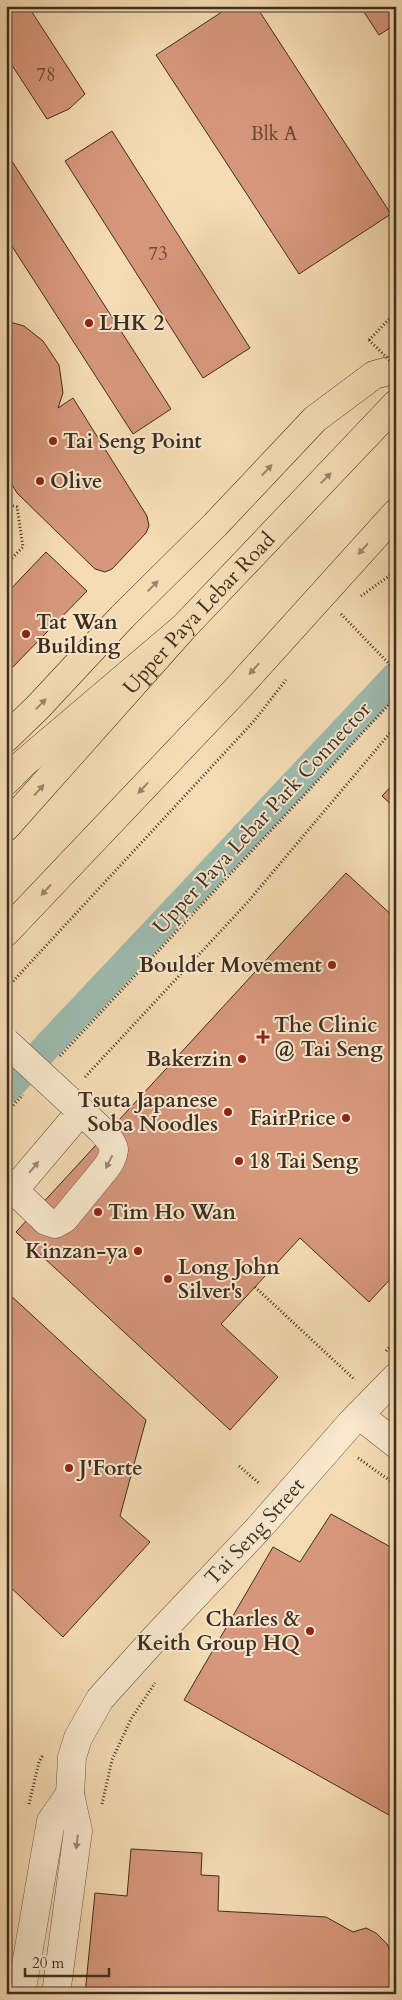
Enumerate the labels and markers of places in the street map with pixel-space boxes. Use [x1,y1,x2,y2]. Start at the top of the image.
place label: LHK 2 [99,309,164,338]
marker: LHK 2 [83,317,95,329]
place label: Tai Seng Point [63,427,202,456]
marker: Tai Seng Point [47,435,59,447]
place label: Olive [50,467,102,496]
marker: Olive [34,475,46,487]
place label: Tat Wan Building [36,608,121,661]
marker: Tat Wan Building [20,628,32,640]
place label: Boulder Movement [139,951,323,980]
marker: Boulder Movement [326,959,338,971]
place label: The Clinic @ Tai Seng [274,1011,383,1064]
marker: The Clinic @ Tai Seng [256,1030,270,1044]
place label: Bakerzin [146,1045,233,1074]
marker: Bakerzin [236,1053,248,1065]
place label: Tsuta Japanese Soba Noodles [78,1086,218,1139]
place label: FairPrice [250,1104,336,1133]
marker: Tsuta Japanese Soba Noodles [222,1106,234,1118]
marker: FairPrice [340,1112,352,1124]
place label: 18 Tai Seng [249,1147,359,1176]
marker: 18 Tai Seng [233,1155,245,1167]
place label: Tim Ho Wan [108,1198,236,1227]
marker: Tim Ho Wan [92,1206,104,1218]
place label: Kinzan-ya [25,1237,129,1266]
marker: Kinzan-ya [132,1245,144,1257]
place label: Long John Silver's [178,1253,280,1306]
marker: Long John Silver's [162,1273,174,1285]
place label: J'Forte [76,1454,143,1483]
marker: J'Forte [63,1462,75,1474]
place label: Charles & Keith Group HQ [137,1605,301,1658]
marker: Charles & Keith Group HQ [304,1625,316,1637]

